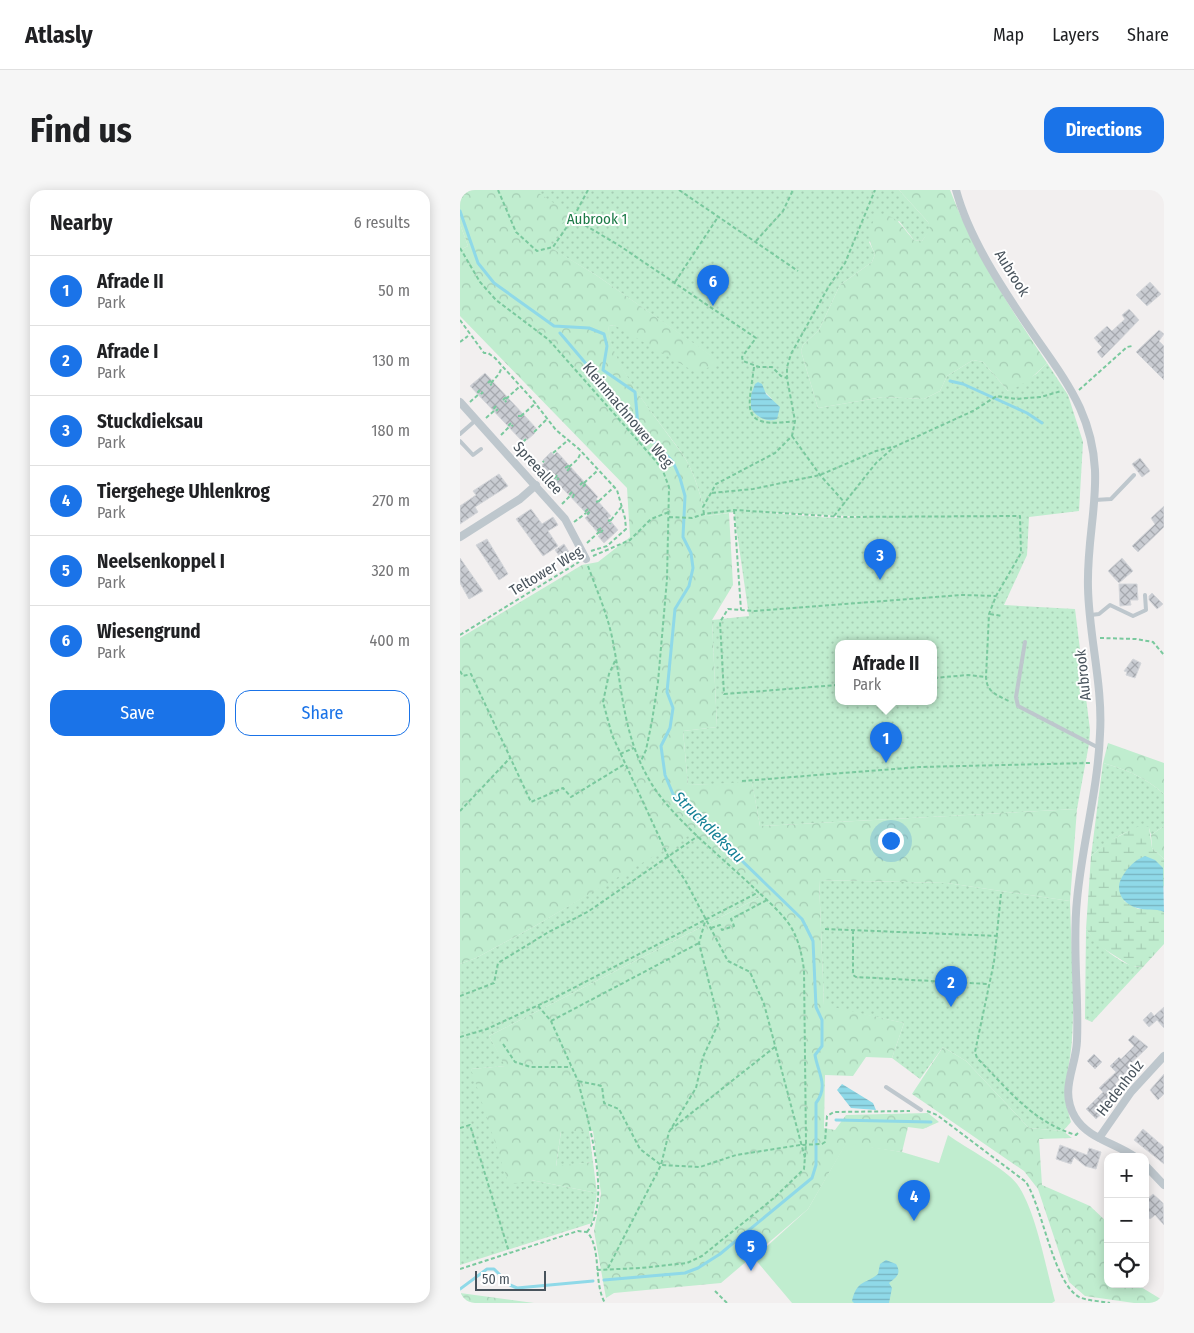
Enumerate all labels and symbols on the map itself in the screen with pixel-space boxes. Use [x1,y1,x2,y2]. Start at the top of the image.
park label: Aubrook 1 [567,210,627,228]
street label: Aubrook [991,246,1033,300]
pin: 6 [697,265,729,306]
street label: Kleinmachnower Weg [579,359,677,471]
street label: Spreeallee [510,438,566,498]
pin: 3 [864,539,896,580]
street label: Teltower Weg [506,542,586,600]
street label: Aubrook [1071,649,1095,701]
pin: 1 [870,722,902,763]
water label: Struckdieksau [669,787,749,867]
your location [878,828,904,854]
pin: 2 [935,966,967,1007]
street label: Hedenholz [1093,1057,1147,1119]
pin: 4 [898,1180,930,1221]
pin: 5 [735,1230,767,1271]
scale bar [475,1268,546,1291]

